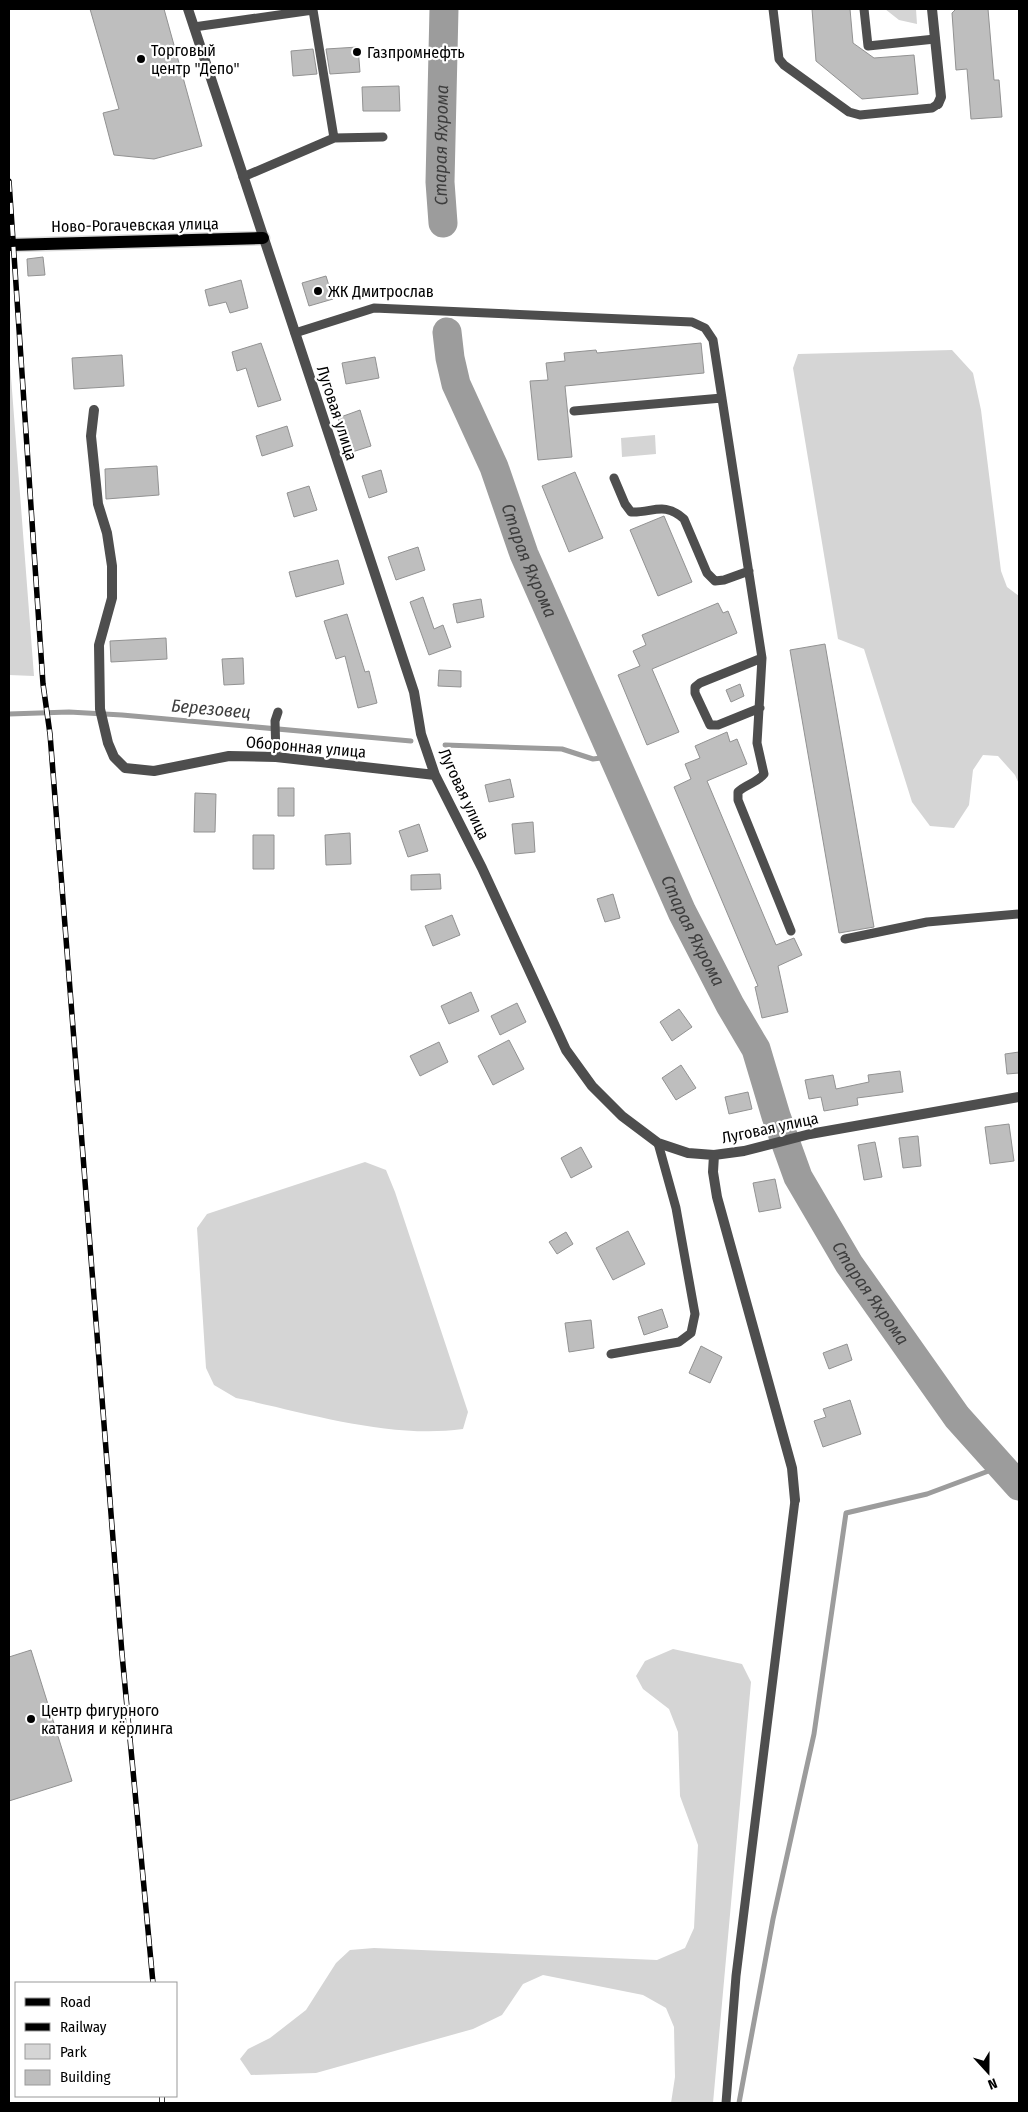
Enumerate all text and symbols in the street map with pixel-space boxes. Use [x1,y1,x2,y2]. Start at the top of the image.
place label: Торговый центр "Депо" [151,41,240,78]
place label: Газпромнефть [367,43,465,62]
marker: Газпромнефть [351,46,363,58]
marker: Торговый центр "Депо" [135,53,147,65]
water label: Старая Яхрома [429,84,453,206]
street label: Ново-Рогачевская улица [51,214,219,236]
place label: ЖК Дмитрослав [328,282,434,301]
marker: ЖК Дмитрослав [312,285,324,297]
street label: Луговая улица [313,363,361,463]
water label: Старая Яхрома [496,501,562,621]
water label: Березовец [170,695,252,723]
street label: Оборонная улица [245,732,367,762]
street label: Луговая улица [435,745,493,843]
water label: Старая Яхрома [656,872,729,990]
street label: Луговая улица [720,1108,820,1148]
water label: Старая Яхрома [827,1238,914,1349]
place label: Центр фигурного катания и кёрлинга [41,1701,173,1738]
marker: Центр фигурного катания и кёрлинга [25,1713,37,1725]
legend [15,1982,178,2097]
text: Road [60,1993,91,2011]
text: Railway [60,2018,107,2036]
text: Park [60,2043,87,2061]
north arrow [963,2047,1013,2097]
text: Building [60,2068,111,2086]
text: N [986,2074,999,2093]

